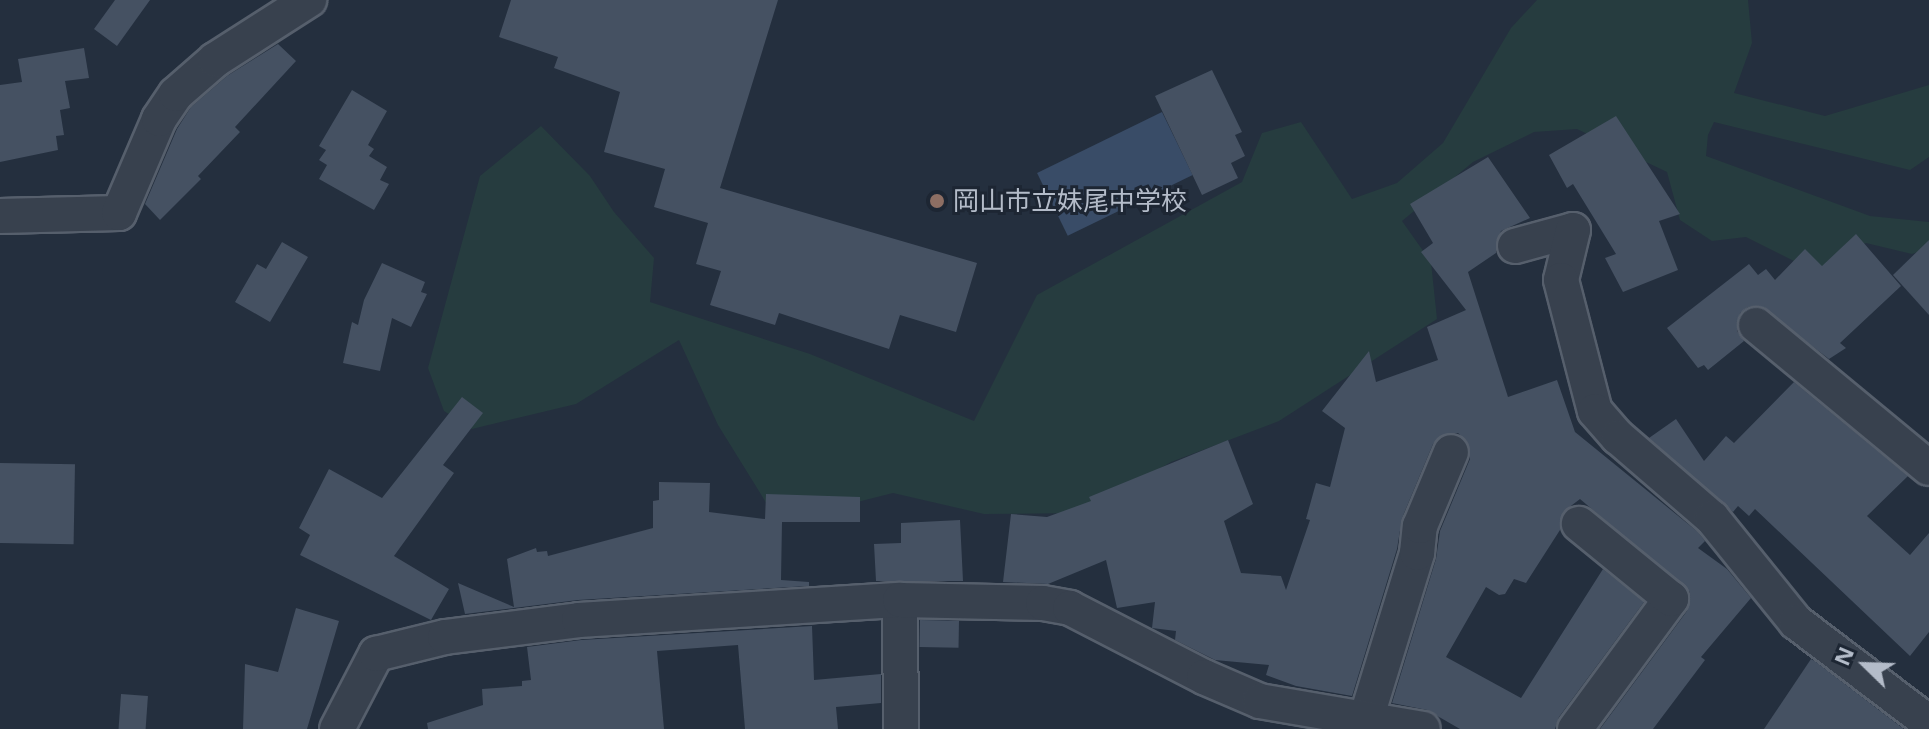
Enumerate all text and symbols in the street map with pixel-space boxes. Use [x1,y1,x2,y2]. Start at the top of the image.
place label: 岡山市立妹尾中学校 [953,185,1187,217]
marker: 岡山市立妹尾中学校 [928,192,946,210]
north arrow [1825,625,1905,705]
text: N [1826,642,1860,670]

